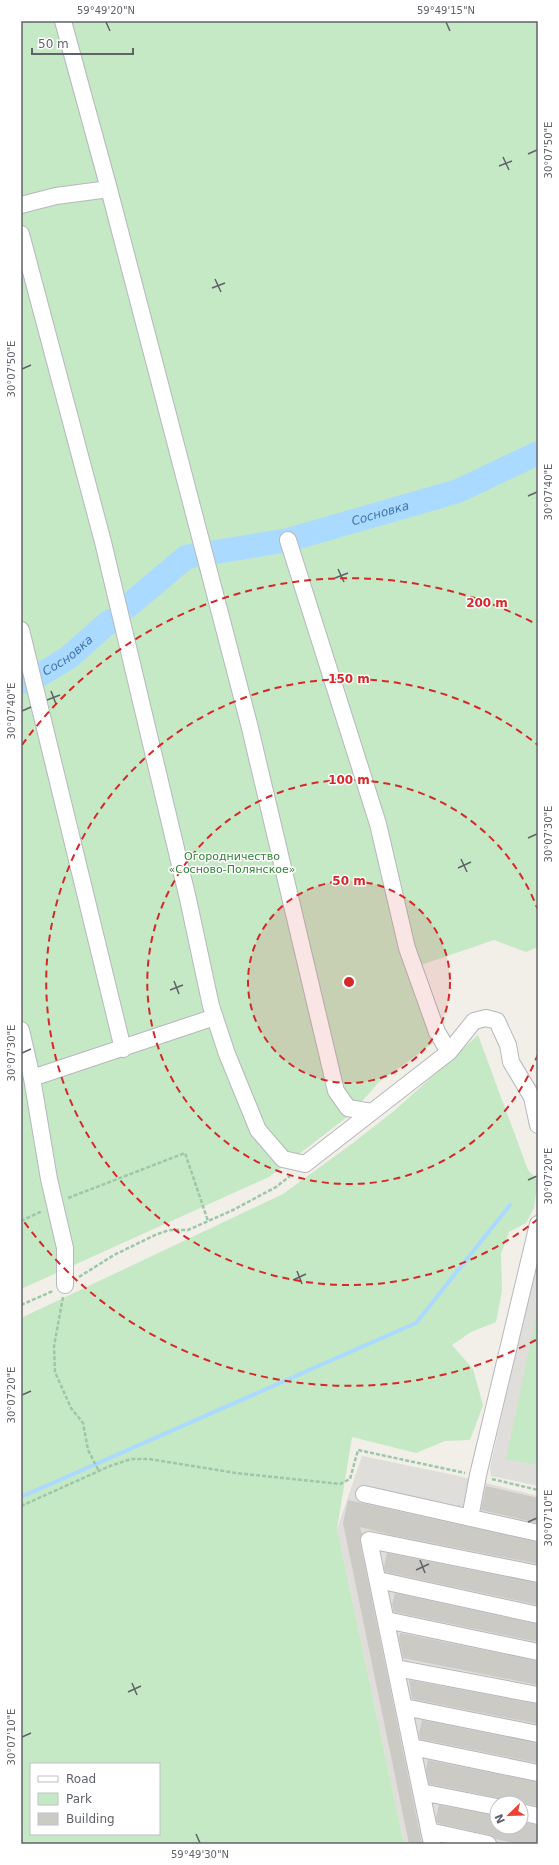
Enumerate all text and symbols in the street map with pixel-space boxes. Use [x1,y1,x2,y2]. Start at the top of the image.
text: 59°49'20"N [77,5,135,16]
text: 59°49'15"N [417,5,475,16]
scale bar [32,30,133,56]
text: 50 m [38,37,69,51]
text: 30°07'50"E [543,122,554,178]
text: 30°07'50"E [6,341,17,397]
text: 30°07'40"E [543,464,554,520]
water label: Сосновка [350,498,411,528]
text: 200 m [466,596,508,610]
water label: Сосновка [40,632,96,679]
text: 150 m [328,672,370,686]
text: 30°07'40"E [6,683,17,739]
text: 100 m [328,773,370,787]
text: 30°07'30"E [543,806,554,862]
park label: Огородничество «Сосново-Полянское» [168,850,296,876]
text: 50 m [332,874,366,888]
centre of rings [342,975,356,989]
text: 30°07'30"E [6,1025,17,1081]
text: 30°07'20"E [543,1148,554,1204]
text: 30°07'20"E [6,1367,17,1423]
text: 30°07'10"E [543,1490,554,1546]
text: 30°07'10"E [6,1709,17,1765]
legend [30,1763,160,1835]
text: Road [66,1772,96,1786]
text: Park [66,1792,92,1806]
north arrow [489,1795,529,1835]
text: Building [66,1812,115,1826]
text: N [492,1812,508,1825]
text: 59°49'30"N [171,1849,229,1860]

